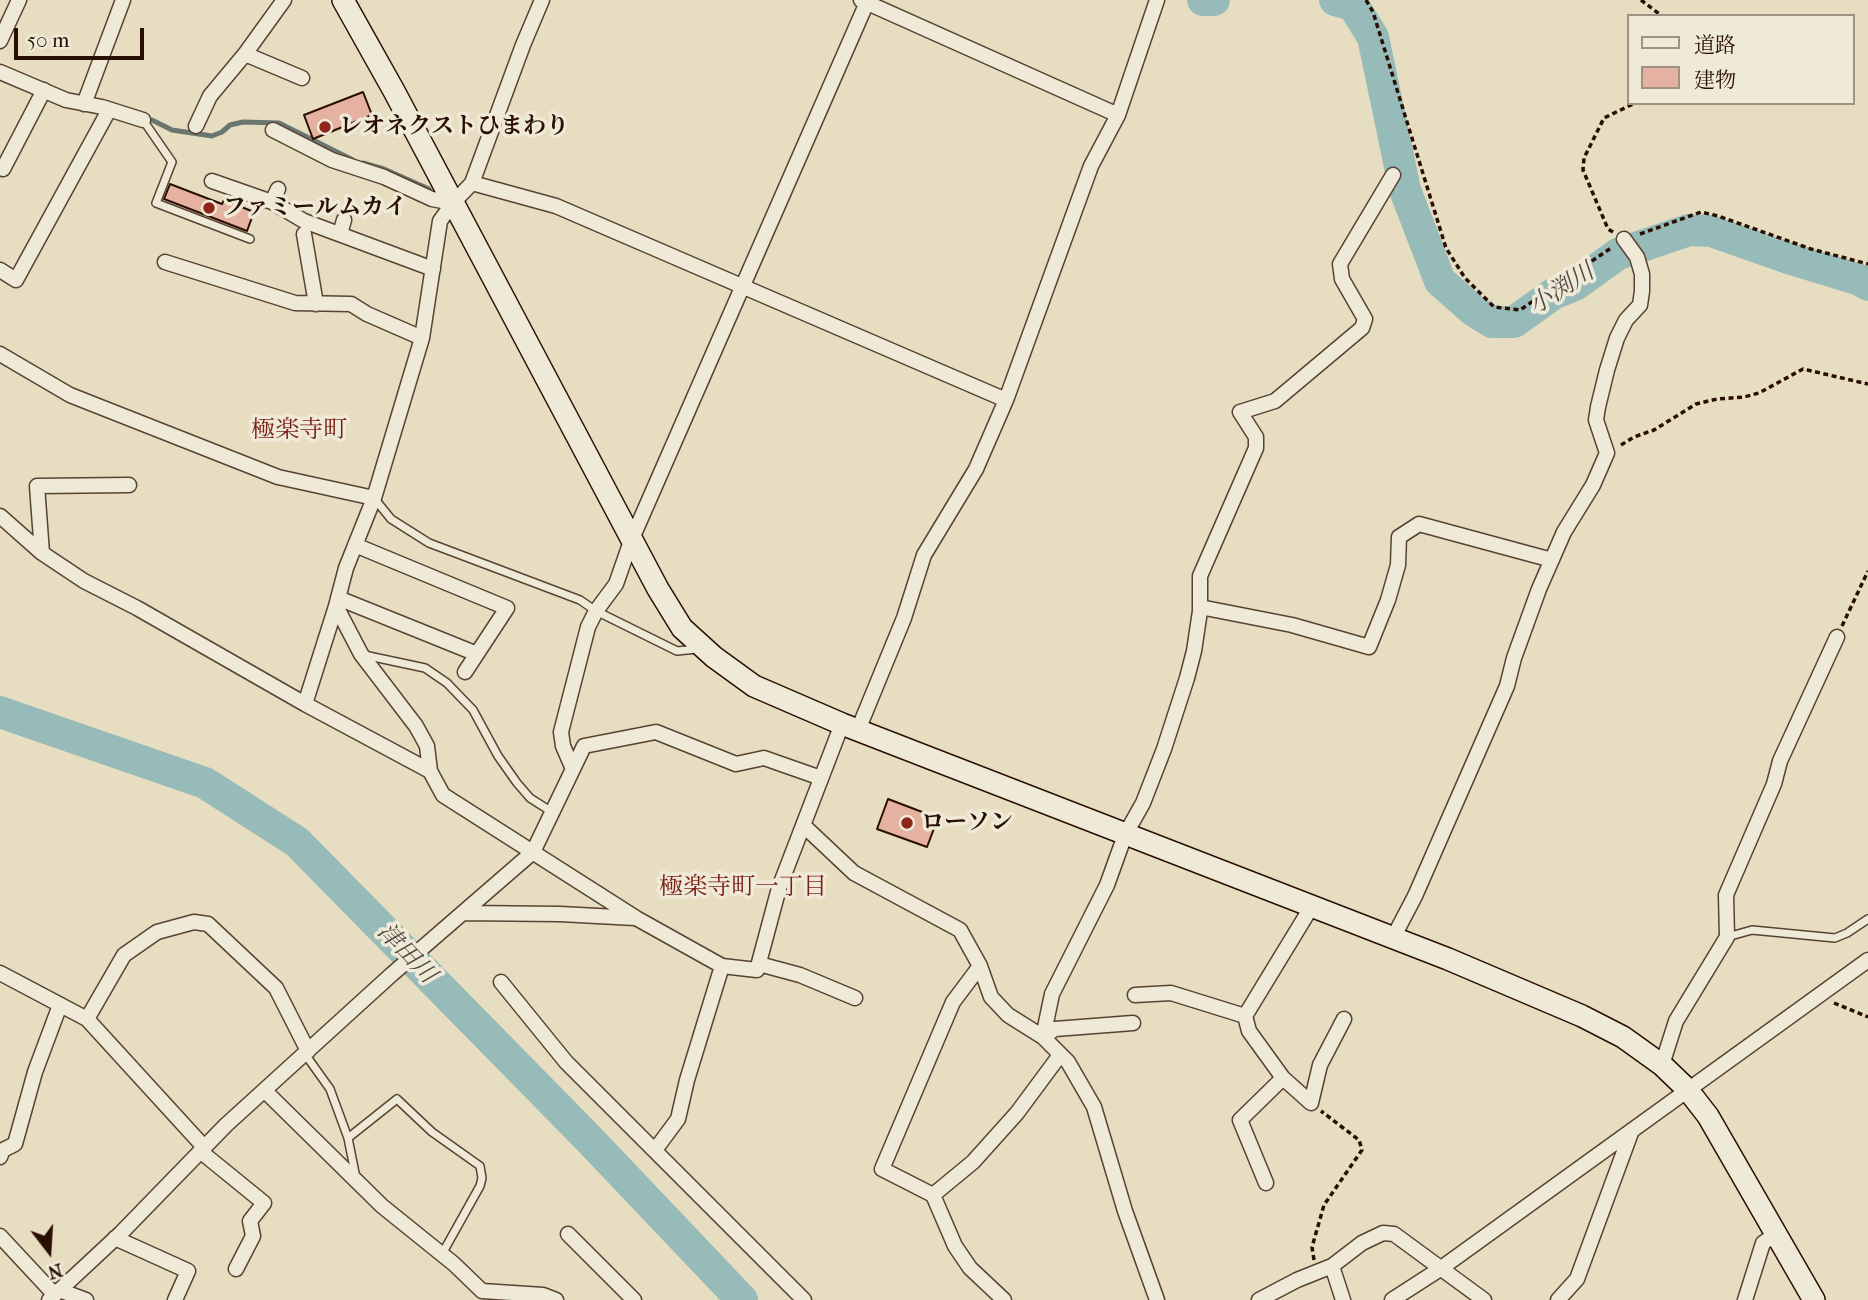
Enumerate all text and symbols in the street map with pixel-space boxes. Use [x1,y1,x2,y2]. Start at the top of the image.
scale bar [18,14,147,58]
legend [1626,14,1854,105]
text: 50 m [27,28,70,52]
text: 道路 [1694,33,1736,57]
text: 建物 [1694,68,1736,92]
place label: レオネクストひまわり [339,113,569,141]
marker: レオネクストひまわり [317,119,333,135]
place label: ファミールムカイ [223,194,407,222]
marker: ファミールムカイ [201,200,217,216]
water label: 小渕川 [1524,258,1600,322]
district label: 極楽寺町 [251,417,347,445]
place label: ローソン [921,809,1013,837]
marker: ローソン [899,815,915,831]
district label: 極楽寺町一丁目 [659,874,827,902]
water label: 津田川 [371,918,441,990]
north arrow [14,1216,84,1286]
text: N [45,1258,65,1284]

